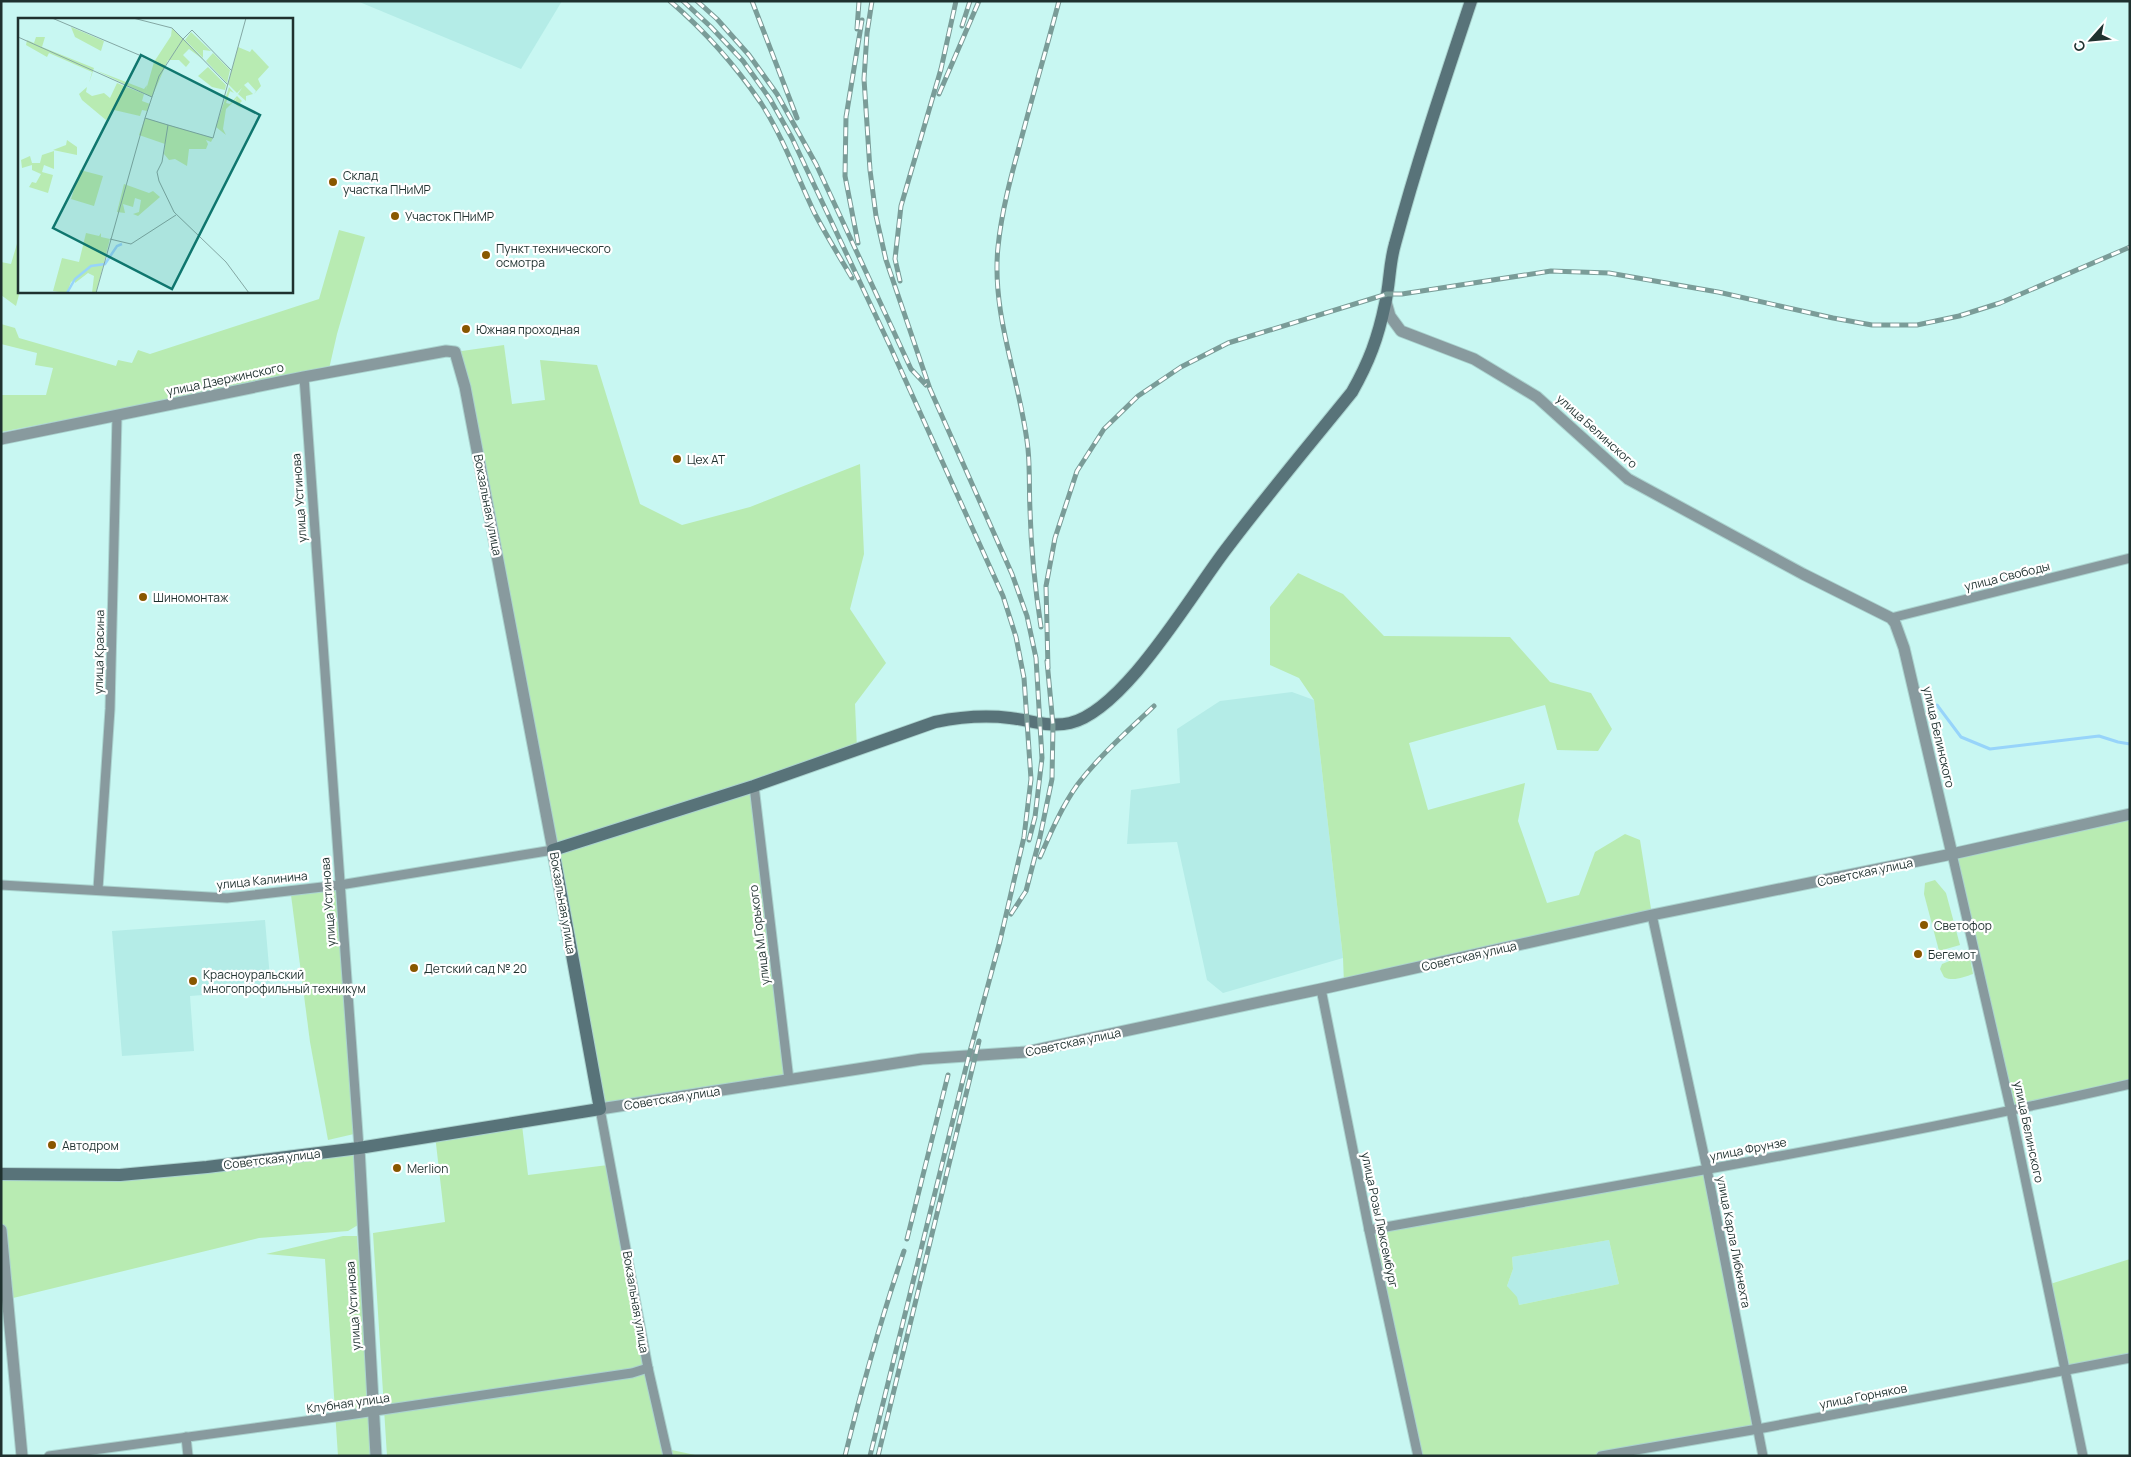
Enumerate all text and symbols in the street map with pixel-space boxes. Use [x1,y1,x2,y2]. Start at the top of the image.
north arrow [2066,15,2116,65]
inset map [18,18,292,292]
text: С [2068,37,2090,55]
place label: Склад участка ПНиМР [343,167,431,198]
marker: Склад участка ПНиМР [327,176,339,188]
place label: Участок ПНиМР [405,208,494,225]
marker: Участок ПНиМР [389,210,401,222]
place label: Пункт технического осмотра [496,240,611,271]
marker: Пункт технического осмотра [480,249,492,261]
place label: Южная проходная [476,321,580,338]
marker: Южная проходная [460,323,472,335]
street label: улица Дзержинского [165,358,285,400]
street label: улица Белинского [1553,390,1641,472]
place label: Цех АТ [687,451,726,468]
street label: улица Устинова [287,453,311,543]
street label: Вокзальная улица [470,453,506,557]
marker: Цех АТ [671,453,683,465]
street label: улица Свободы [1962,557,2052,595]
place label: Шиномонтаж [153,589,229,606]
marker: Шиномонтаж [137,591,149,603]
street label: улица Красина [90,610,108,694]
street label: улица Белинского [1919,685,1959,789]
street label: Вокзальная улица [546,851,580,955]
street label: Советская улица [1816,854,1914,890]
street label: улица Устинова [316,857,340,947]
street label: улица Калинина [216,867,308,893]
street label: улица М.Горького [744,884,774,986]
place label: Светофор [1934,917,1992,934]
marker: Светофор [1918,919,1930,931]
street label: Советская улица [1420,937,1518,975]
place label: Бегемот [1928,946,1976,963]
marker: Бегемот [1912,948,1924,960]
place label: Детский сад № 20 [424,960,527,977]
marker: Детский сад № 20 [408,962,420,974]
place label: Красноуральский многопрофильный техникум [203,966,366,997]
marker: Красноуральский многопрофильный техникум [187,975,199,987]
street label: Советская улица [1024,1024,1122,1060]
street label: улица Белинского [2010,1080,2048,1184]
street label: Советская улица [623,1082,721,1114]
street label: улица Фрунзе [1708,1133,1788,1165]
place label: Автодром [62,1137,119,1154]
marker: Автодром [46,1139,58,1151]
street label: Советская улица [223,1145,321,1173]
street label: улица Розы Люксембург [1357,1151,1403,1290]
place label: Merlion [407,1160,448,1177]
marker: Merlion [391,1162,403,1174]
street label: улица Карла Либкнехта [1713,1175,1755,1309]
street label: Вокзальная улица [619,1250,653,1354]
street label: улица Устинова [341,1261,365,1351]
street label: улица Горняков [1818,1379,1909,1413]
street label: Клубная улица [305,1389,391,1417]

